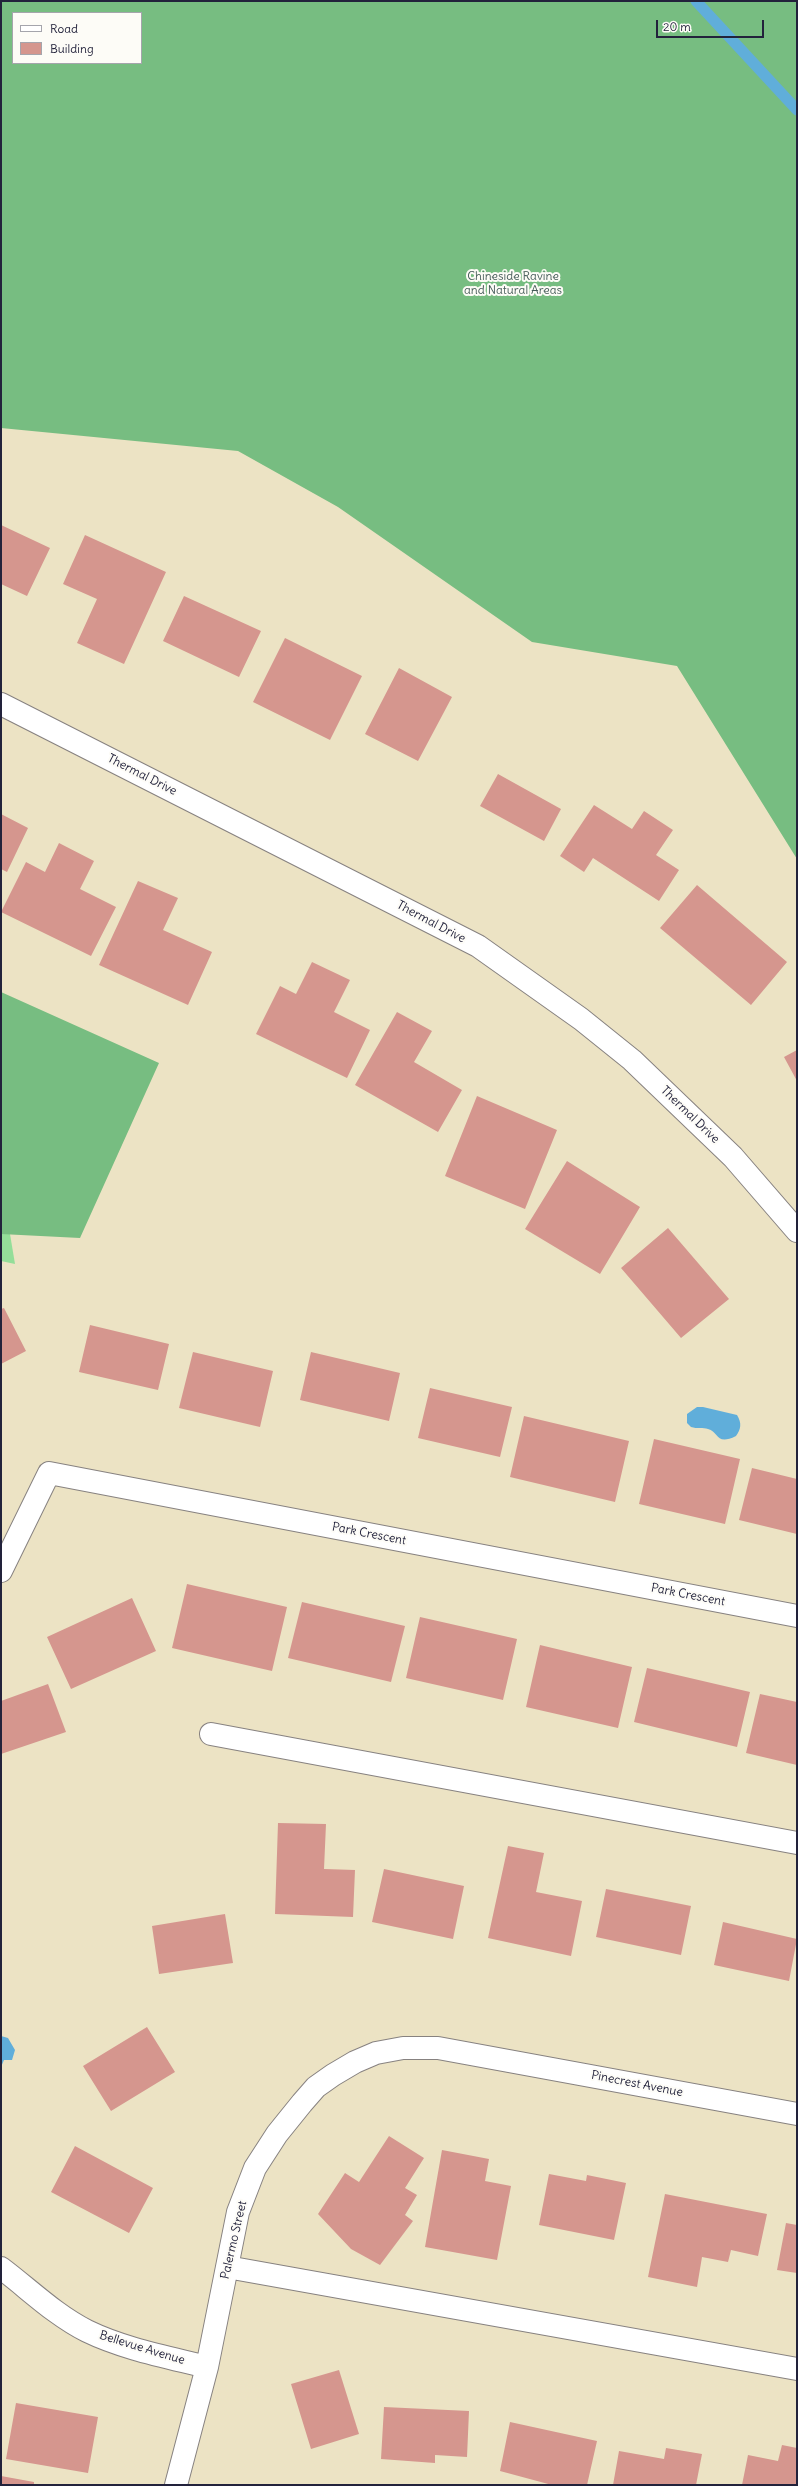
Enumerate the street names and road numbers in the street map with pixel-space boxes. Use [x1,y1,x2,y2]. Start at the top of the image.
street label: Thermal Drive [105,751,179,799]
street label: Thermal Drive [394,898,468,946]
street label: Thermal Drive [658,1083,722,1147]
street label: Park Crescent [331,1520,407,1548]
street label: Park Crescent [650,1581,726,1609]
street label: Pinecrest Avenue [590,2068,684,2100]
street label: Palermo Street [218,2199,250,2281]
street label: Bellevue Avenue [98,2328,186,2368]

